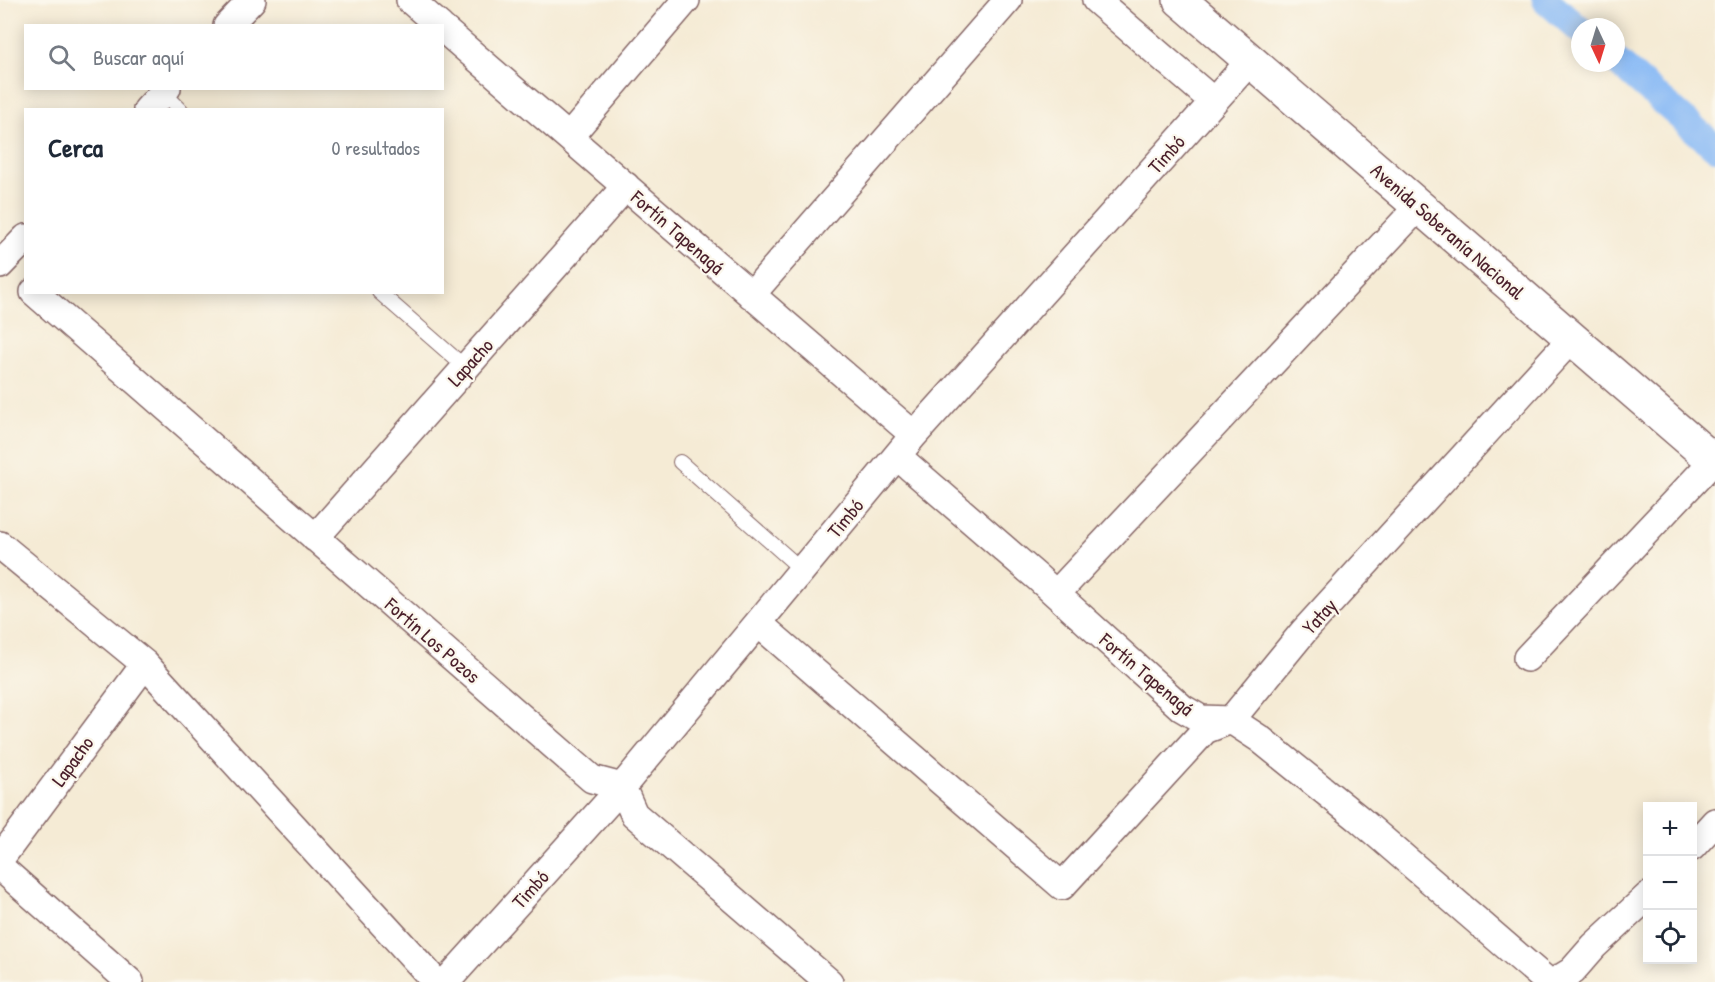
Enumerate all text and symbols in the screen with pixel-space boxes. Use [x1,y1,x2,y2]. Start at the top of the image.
north arrow [1571,18,1625,72]
search box [24,24,444,90]
icon: search [45,41,78,74]
text: Buscar aquí [93,42,185,72]
street label: Timbó [1141,129,1191,179]
text: Cerca [48,130,103,165]
text: 0 resultados [331,134,420,161]
street label: Avenida Soberanía Nacional [1365,157,1531,306]
street label: Fortín Tapenagá [625,183,731,280]
street label: Lapacho [441,332,499,392]
street label: Timbó [821,493,869,543]
street label: Fortín Los Pozos [379,590,487,689]
street label: Yatay [1296,592,1342,640]
street label: Fortín Tapenagá [1093,626,1200,722]
street label: Lapacho [45,730,99,792]
map controls [1643,802,1697,964]
button: + [1643,802,1697,856]
button: − [1643,856,1697,910]
street label: Timbó [505,864,555,914]
button: locate [1643,910,1697,964]

